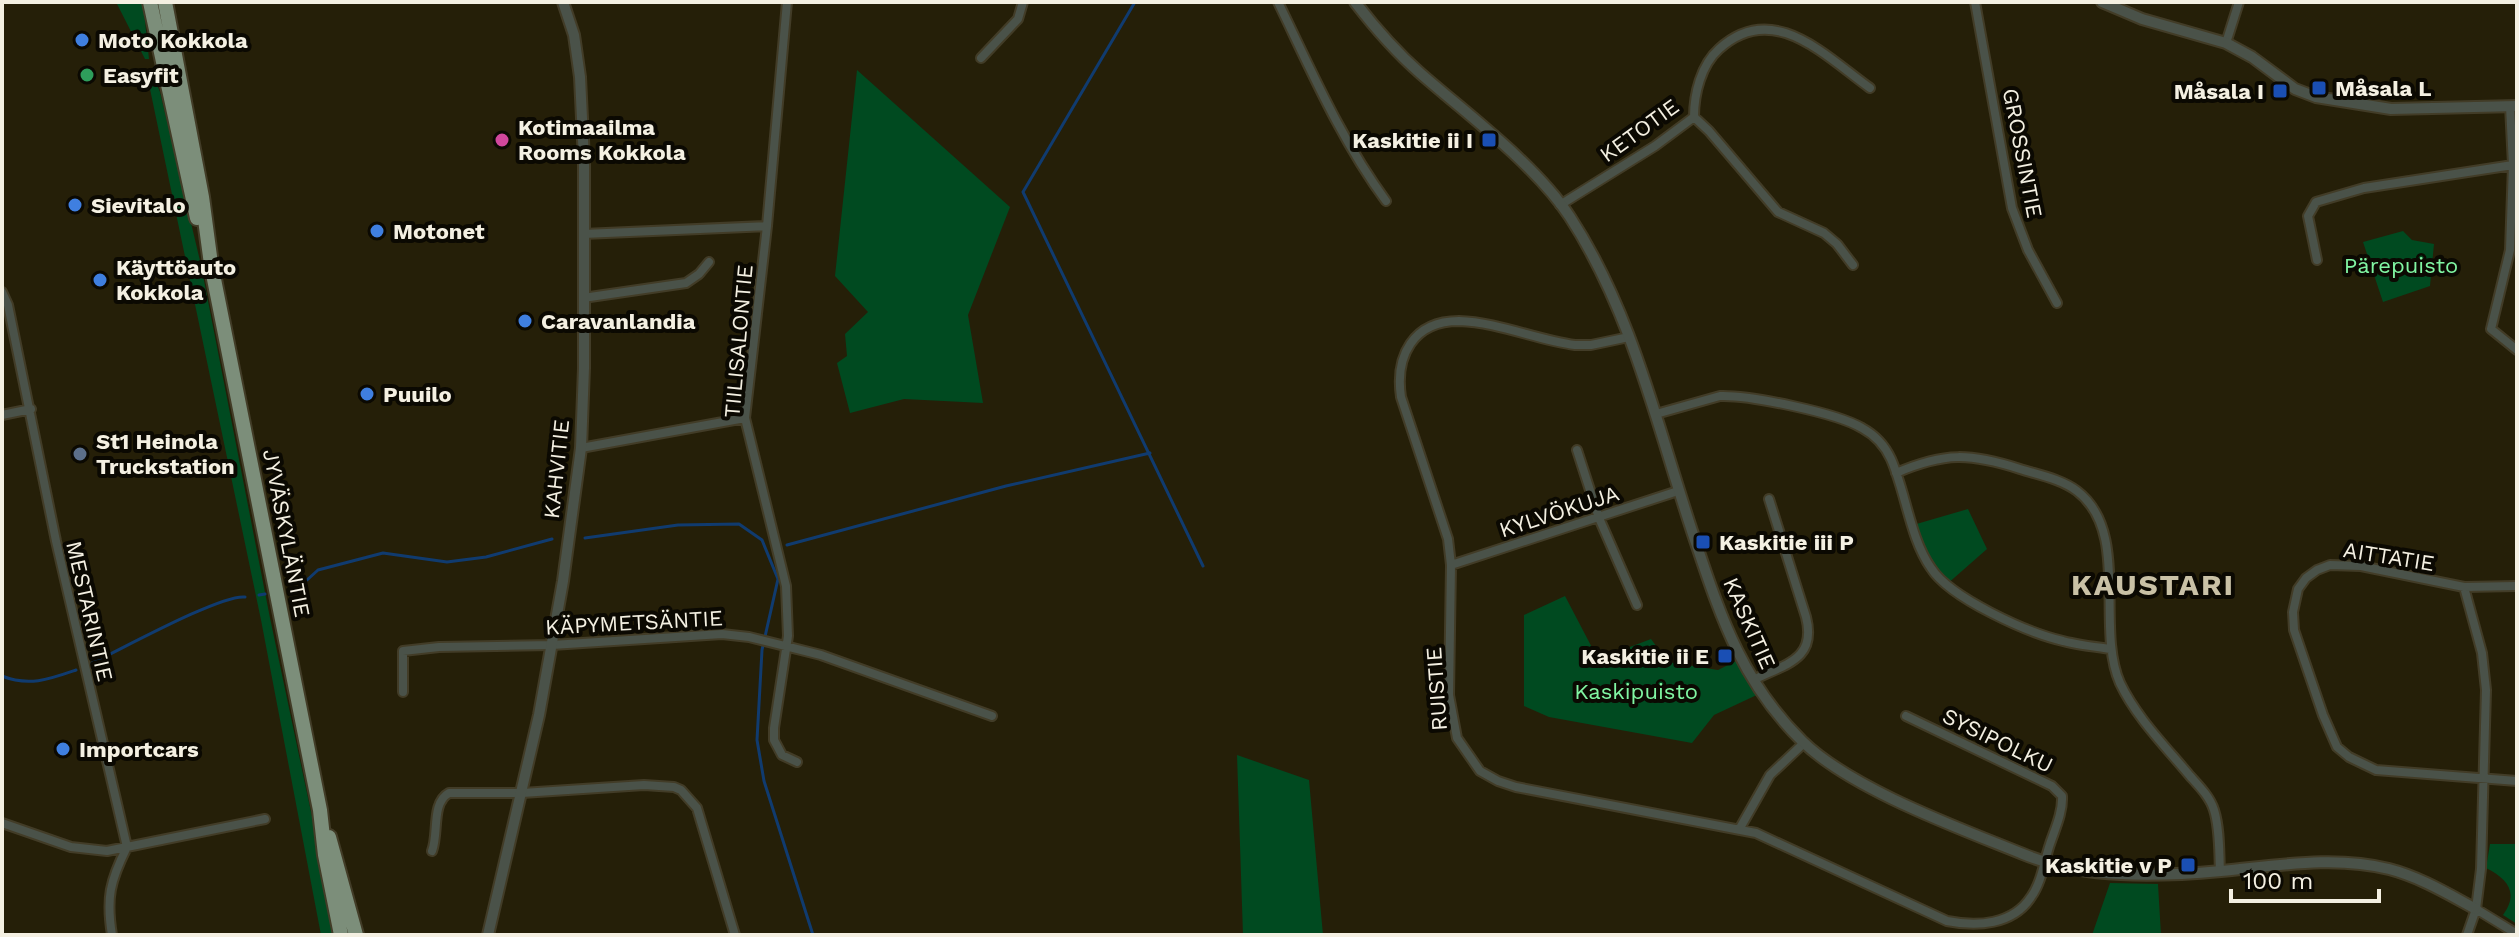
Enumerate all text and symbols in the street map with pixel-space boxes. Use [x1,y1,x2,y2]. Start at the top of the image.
place label: Moto Kokkola [98,28,248,53]
marker: Moto Kokkola [73,31,91,49]
place label: Easyfit [103,63,179,88]
marker: Easyfit [78,66,96,84]
place label: Måsala L [2335,76,2432,101]
place label: Måsala I [2174,79,2264,104]
marker: Måsala L [2310,79,2328,97]
marker: Måsala I [2271,82,2289,100]
street label: GROSSINTIE [1998,86,2047,220]
street label: KETOTIE [1595,94,1683,167]
place label: Kotimaailma Rooms Kokkola [518,115,686,165]
place label: Kaskitie ii I [1352,128,1473,153]
marker: Kotimaailma Rooms Kokkola [493,131,511,149]
marker: Kaskitie ii I [1480,131,1498,149]
place label: Sievitalo [91,193,186,218]
marker: Sievitalo [66,196,84,214]
place label: Motonet [393,219,485,244]
marker: Motonet [368,222,386,240]
park label: Pärepuisto [2344,253,2458,278]
place label: Käyttöauto Kokkola [116,255,236,305]
street label: TIILISALONTIE [719,263,758,419]
marker: Käyttöauto Kokkola [91,271,109,289]
place label: Caravanlandia [541,309,696,334]
marker: Caravanlandia [516,312,534,330]
place label: Puuilo [383,382,452,407]
marker: Puuilo [358,385,376,403]
street label: KAHVITIE [539,418,574,520]
place label: St1 Heinola Truckstation [96,429,235,479]
marker: St1 Heinola Truckstation [71,445,89,463]
street label: JYVÄSKYLÄNTIE [258,447,315,619]
street label: KYLVÖKUJA [1496,480,1622,543]
place label: Kaskitie iii P [1719,530,1854,555]
marker: Kaskitie iii P [1694,533,1712,551]
street label: AITTATIE [2342,537,2436,576]
street label: MESTARINTIE [61,539,118,684]
district label: KAUSTARI [2071,567,2235,602]
street label: KASKITIE [1718,574,1781,673]
street label: KÄPYMETSÄNTIE [544,605,724,640]
place label: Kaskitie ii E [1581,644,1709,669]
street label: RUISTIE [1421,646,1452,732]
marker: Kaskitie ii E [1716,647,1734,665]
park label: Kaskipuisto [1574,679,1698,704]
street label: SYSIPOLKU [1939,703,2057,778]
place label: Importcars [79,737,199,762]
marker: Importcars [54,740,72,758]
place label: Kaskitie v P [2045,853,2172,878]
scale bar [2231,853,2379,903]
marker: Kaskitie v P [2179,856,2197,874]
text: 100 m [2243,867,2313,895]

